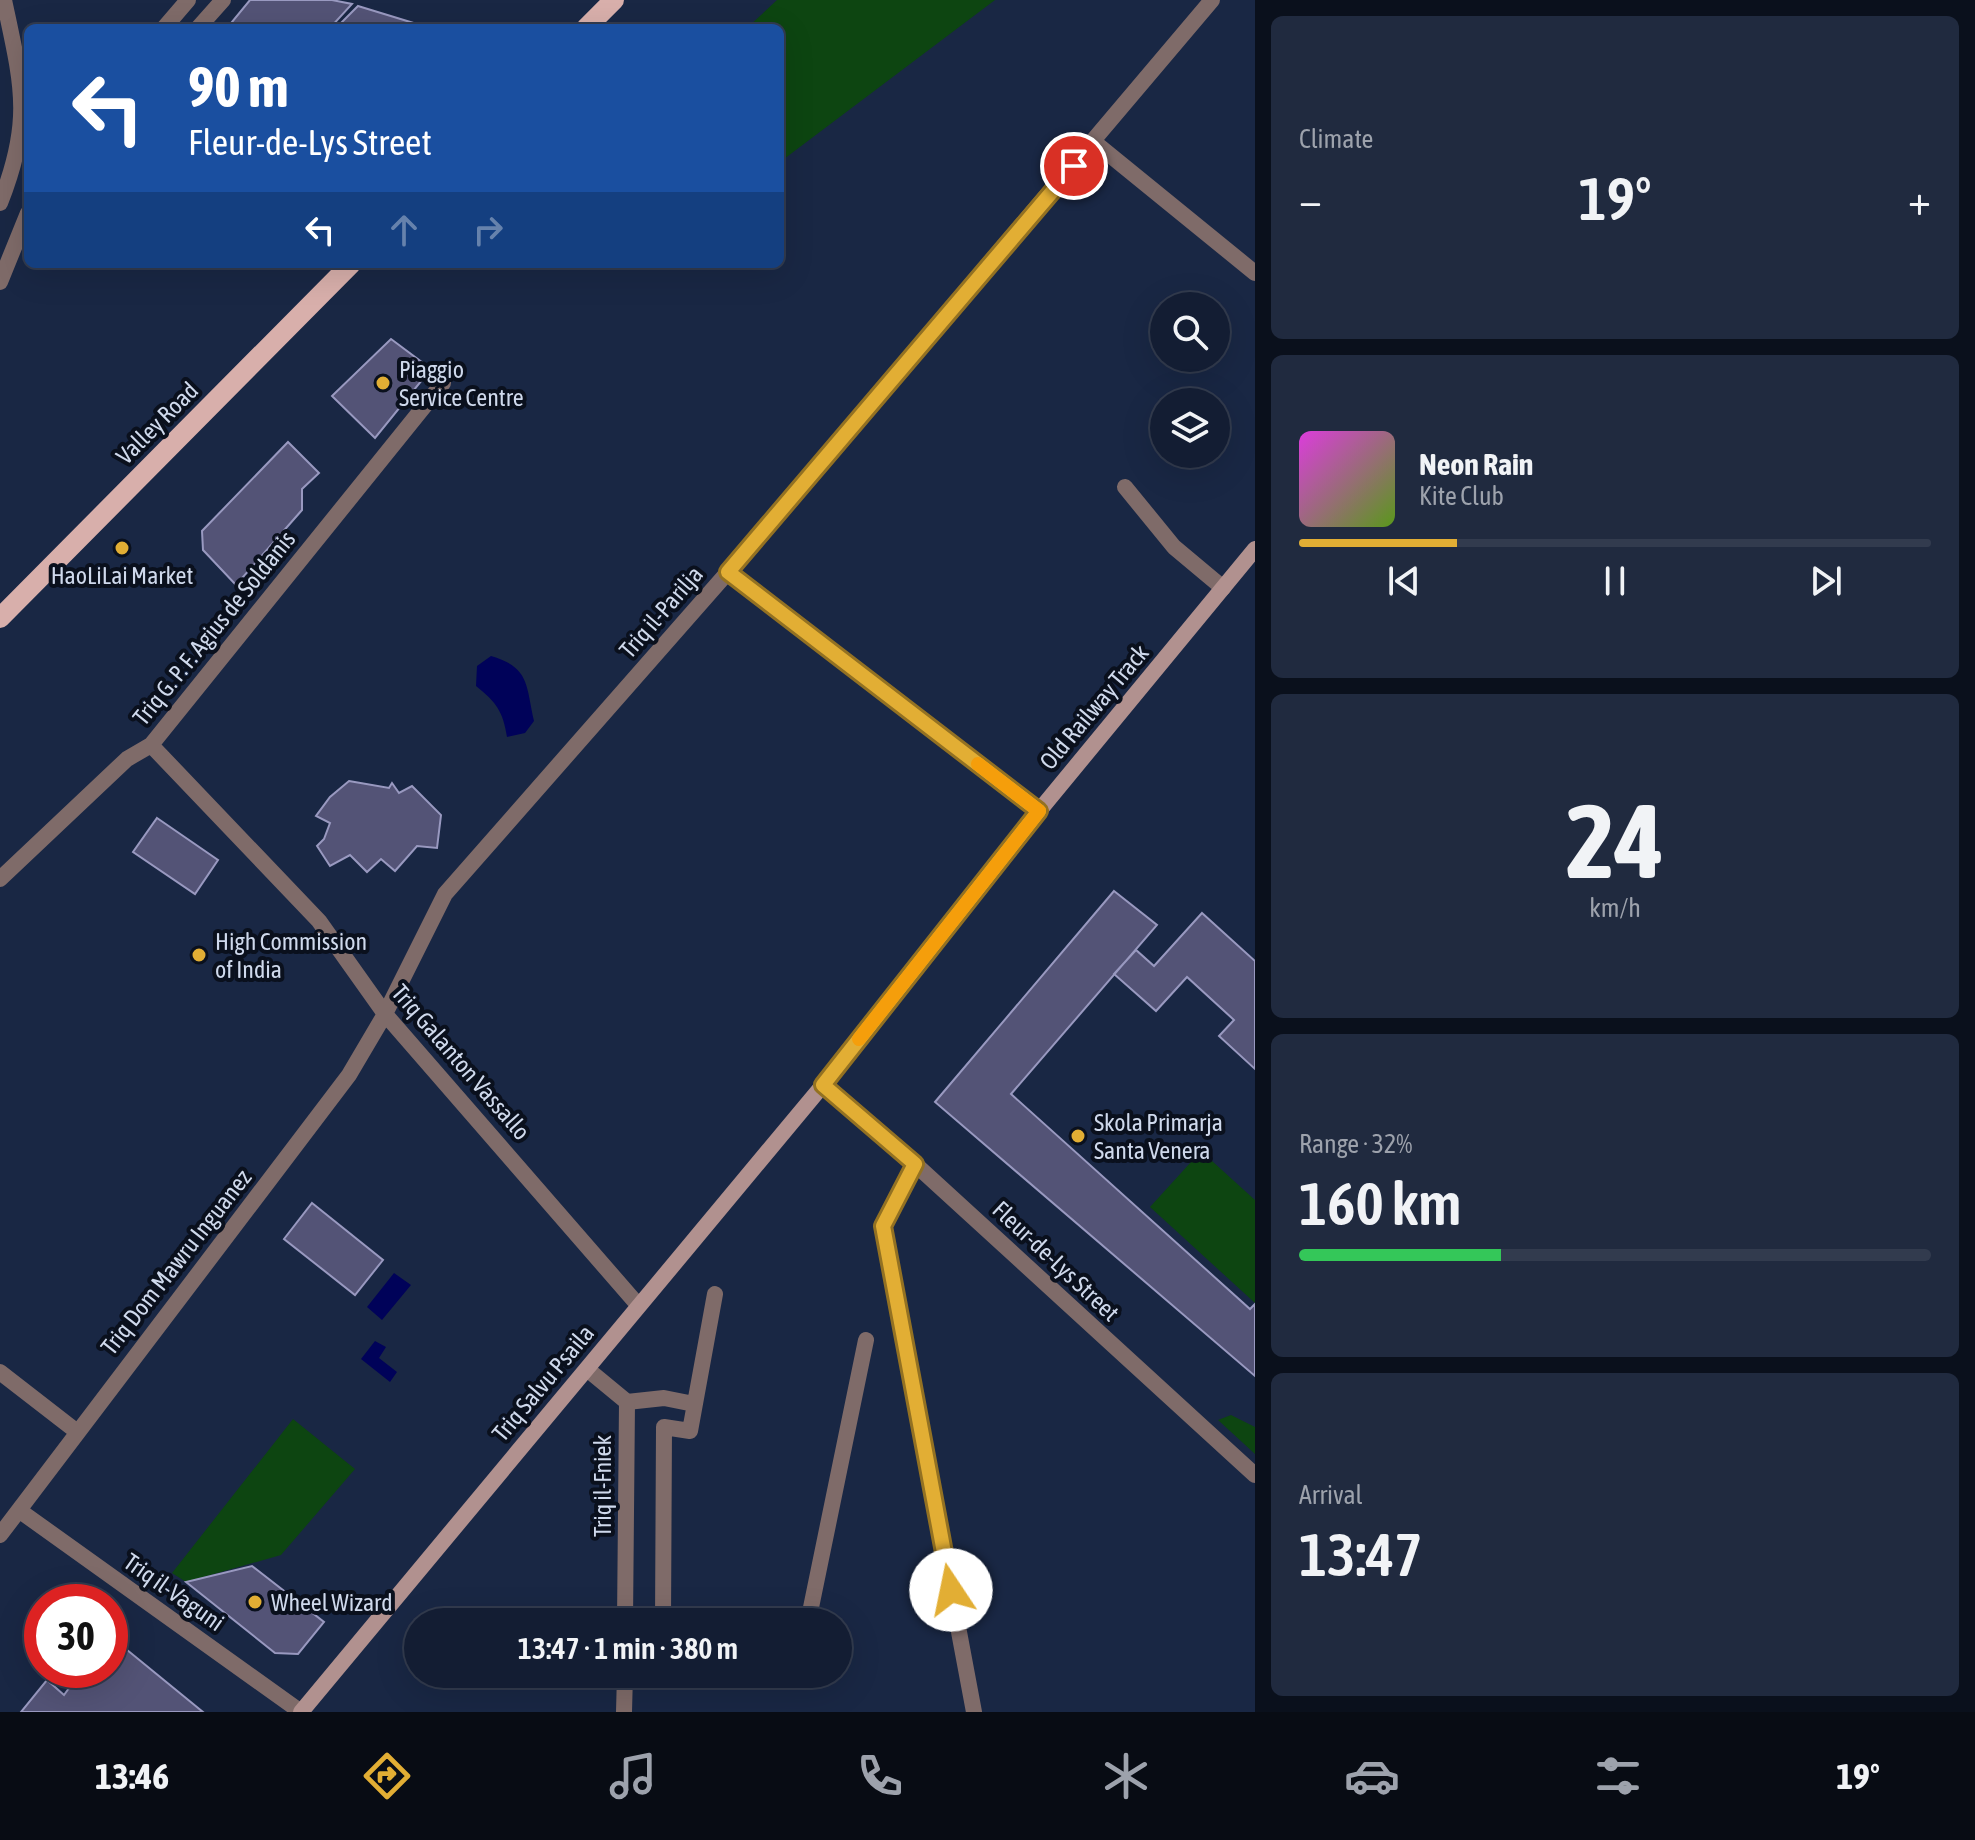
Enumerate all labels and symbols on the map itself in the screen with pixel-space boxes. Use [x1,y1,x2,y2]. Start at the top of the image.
pin [1040,132,1108,200]
place label: Piaggio Service Centre [399,356,524,411]
marker: Piaggio Service Centre [374,374,392,392]
street label: Valley Road [111,377,203,469]
street label: Triq G. P. F. Agius de Soldanis [128,526,300,730]
marker: HaoLiLai Market [113,539,131,557]
street label: Triq il-Parilja [614,561,708,663]
place label: HaoLiLai Market [51,562,193,589]
street label: Old Railway Track [1034,639,1154,775]
place label: High Commission of India [215,928,367,983]
marker: High Commission of India [190,946,208,964]
street label: Triq Galanton Vassallo [386,979,536,1145]
place label: Skola Primarja Santa Venera [1094,1109,1223,1164]
marker: Skola Primarja Santa Venera [1069,1127,1087,1145]
street label: Triq Dom Mawru Inguanez [95,1164,257,1360]
street label: Fleur-de-Lys Street [987,1196,1125,1326]
street label: Triq Salvu Psaila [487,1320,599,1446]
street label: Triq il-Fniek [589,1435,616,1537]
street label: Triq il-Vaguni [119,1548,229,1636]
position arrow [909,1548,993,1632]
speed limit sign: 30 [24,1584,128,1688]
place label: Wheel Wizard [271,1589,393,1616]
marker: Wheel Wizard [246,1593,264,1611]

